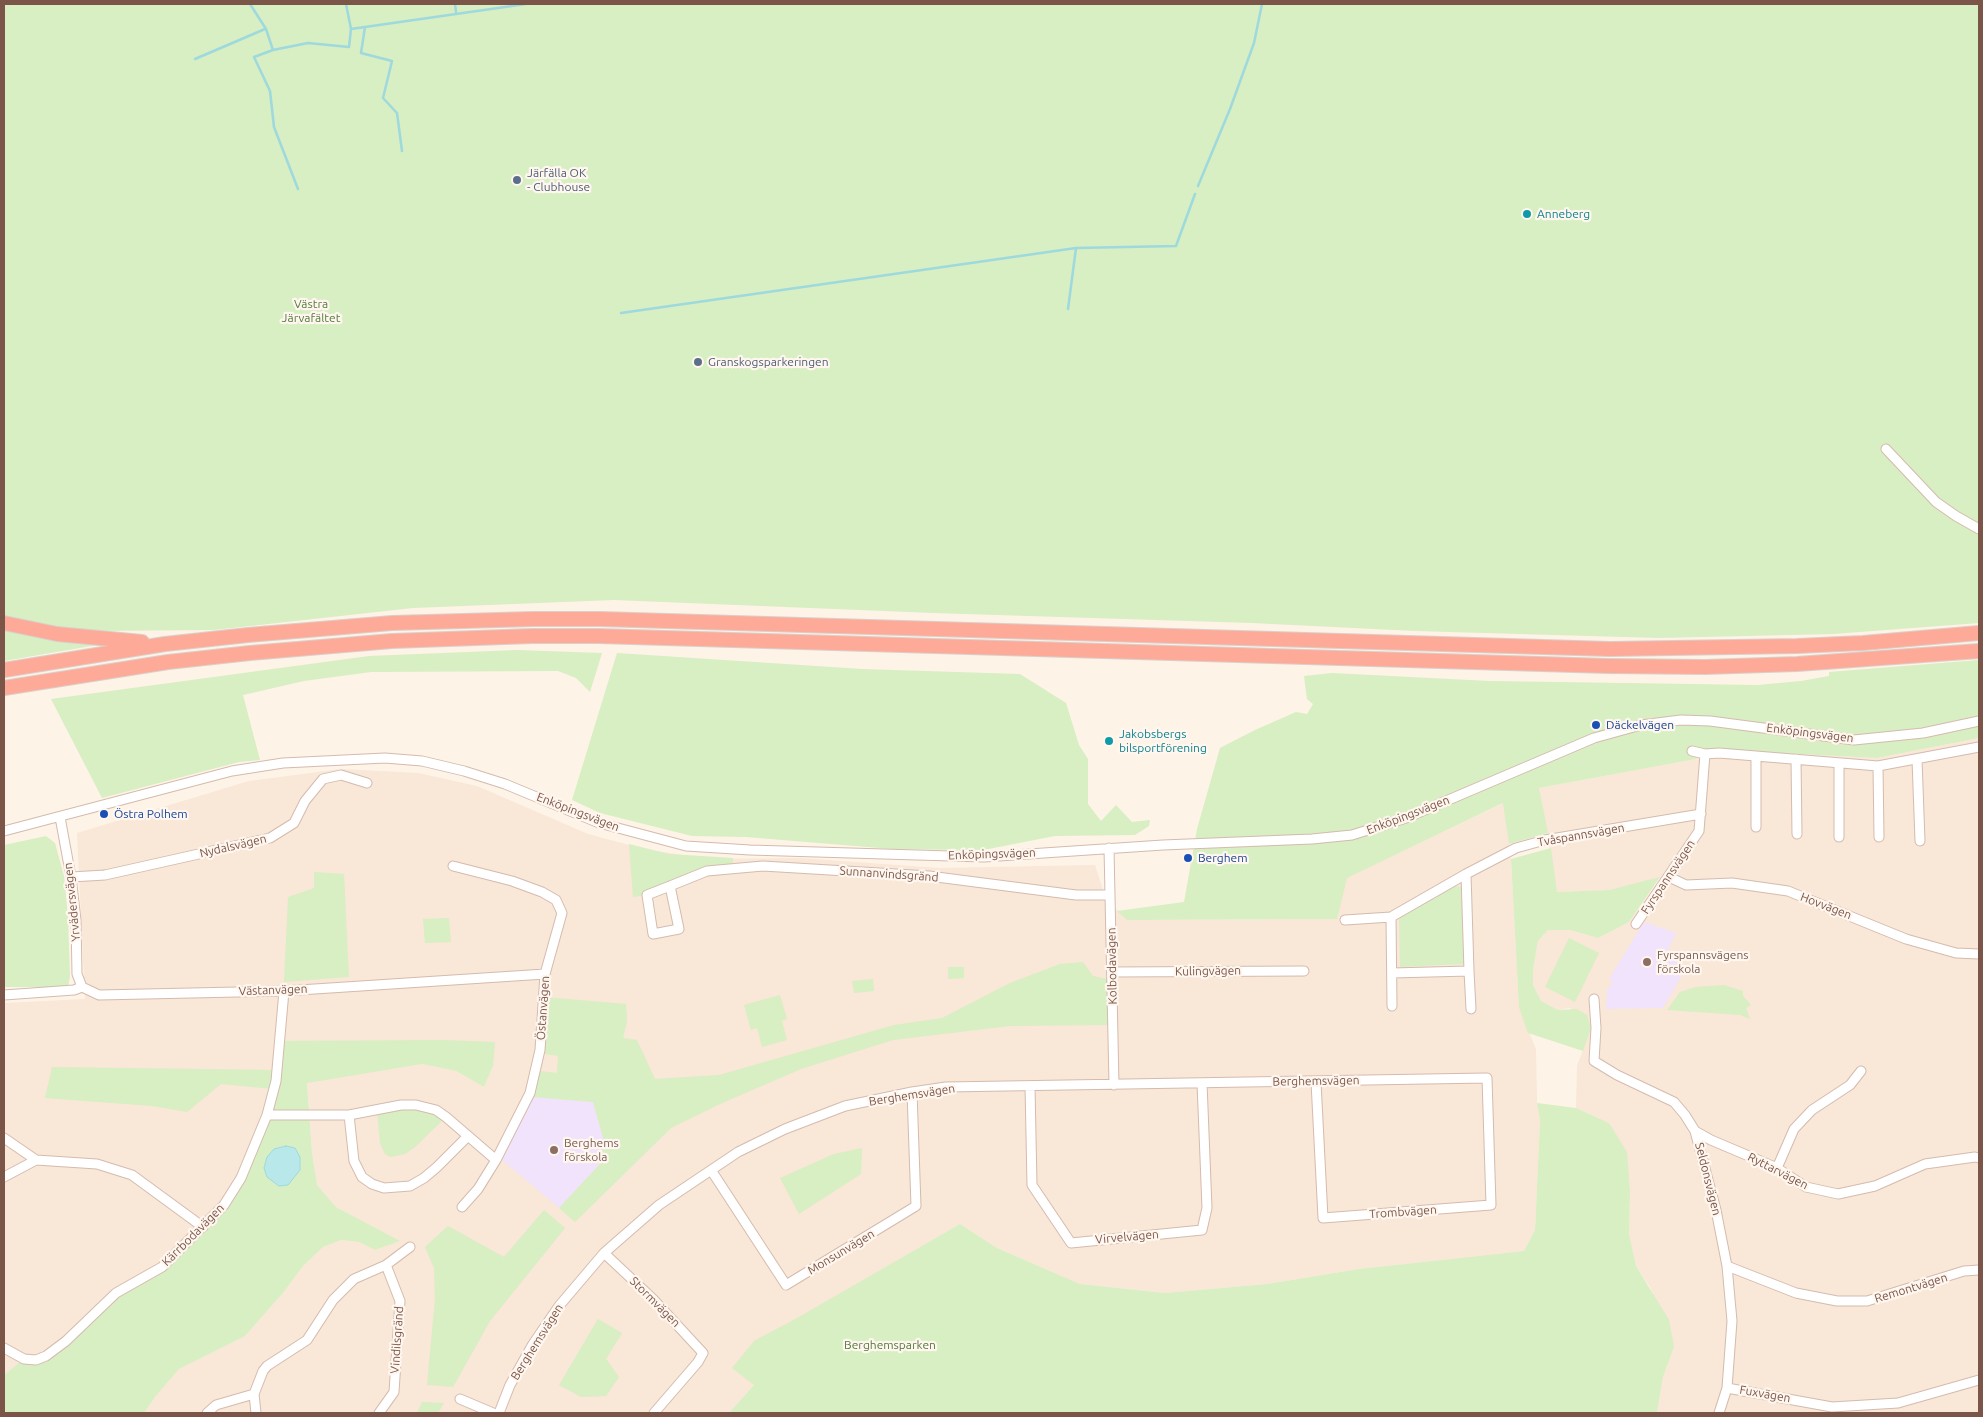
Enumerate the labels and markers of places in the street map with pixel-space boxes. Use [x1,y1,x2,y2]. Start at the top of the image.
place label: Järfälla OK - Clubhouse [527,166,590,194]
marker: Järfälla OK - Clubhouse [511,174,523,186]
place label: Anneberg [1537,207,1590,221]
marker: Anneberg [1521,208,1533,220]
place label: Granskogsparkeringen [708,355,829,369]
marker: Granskogsparkeringen [692,356,704,368]
place label: Däckelvägen [1606,718,1674,732]
marker: Däckelvägen [1590,719,1602,731]
place label: Jakobsbergs bilsportförening [1119,727,1207,755]
marker: Jakobsbergs bilsportförening [1103,735,1115,747]
place label: Östra Polhem [114,807,188,821]
marker: Östra Polhem [98,808,110,820]
place label: Berghem [1198,851,1248,865]
marker: Berghem [1182,852,1194,864]
place label: Fyrspannsvägens förskola [1657,948,1749,976]
marker: Fyrspannsvägens förskola [1641,956,1653,968]
place label: Berghems förskola [564,1136,619,1164]
marker: Berghems förskola [548,1144,560,1156]

